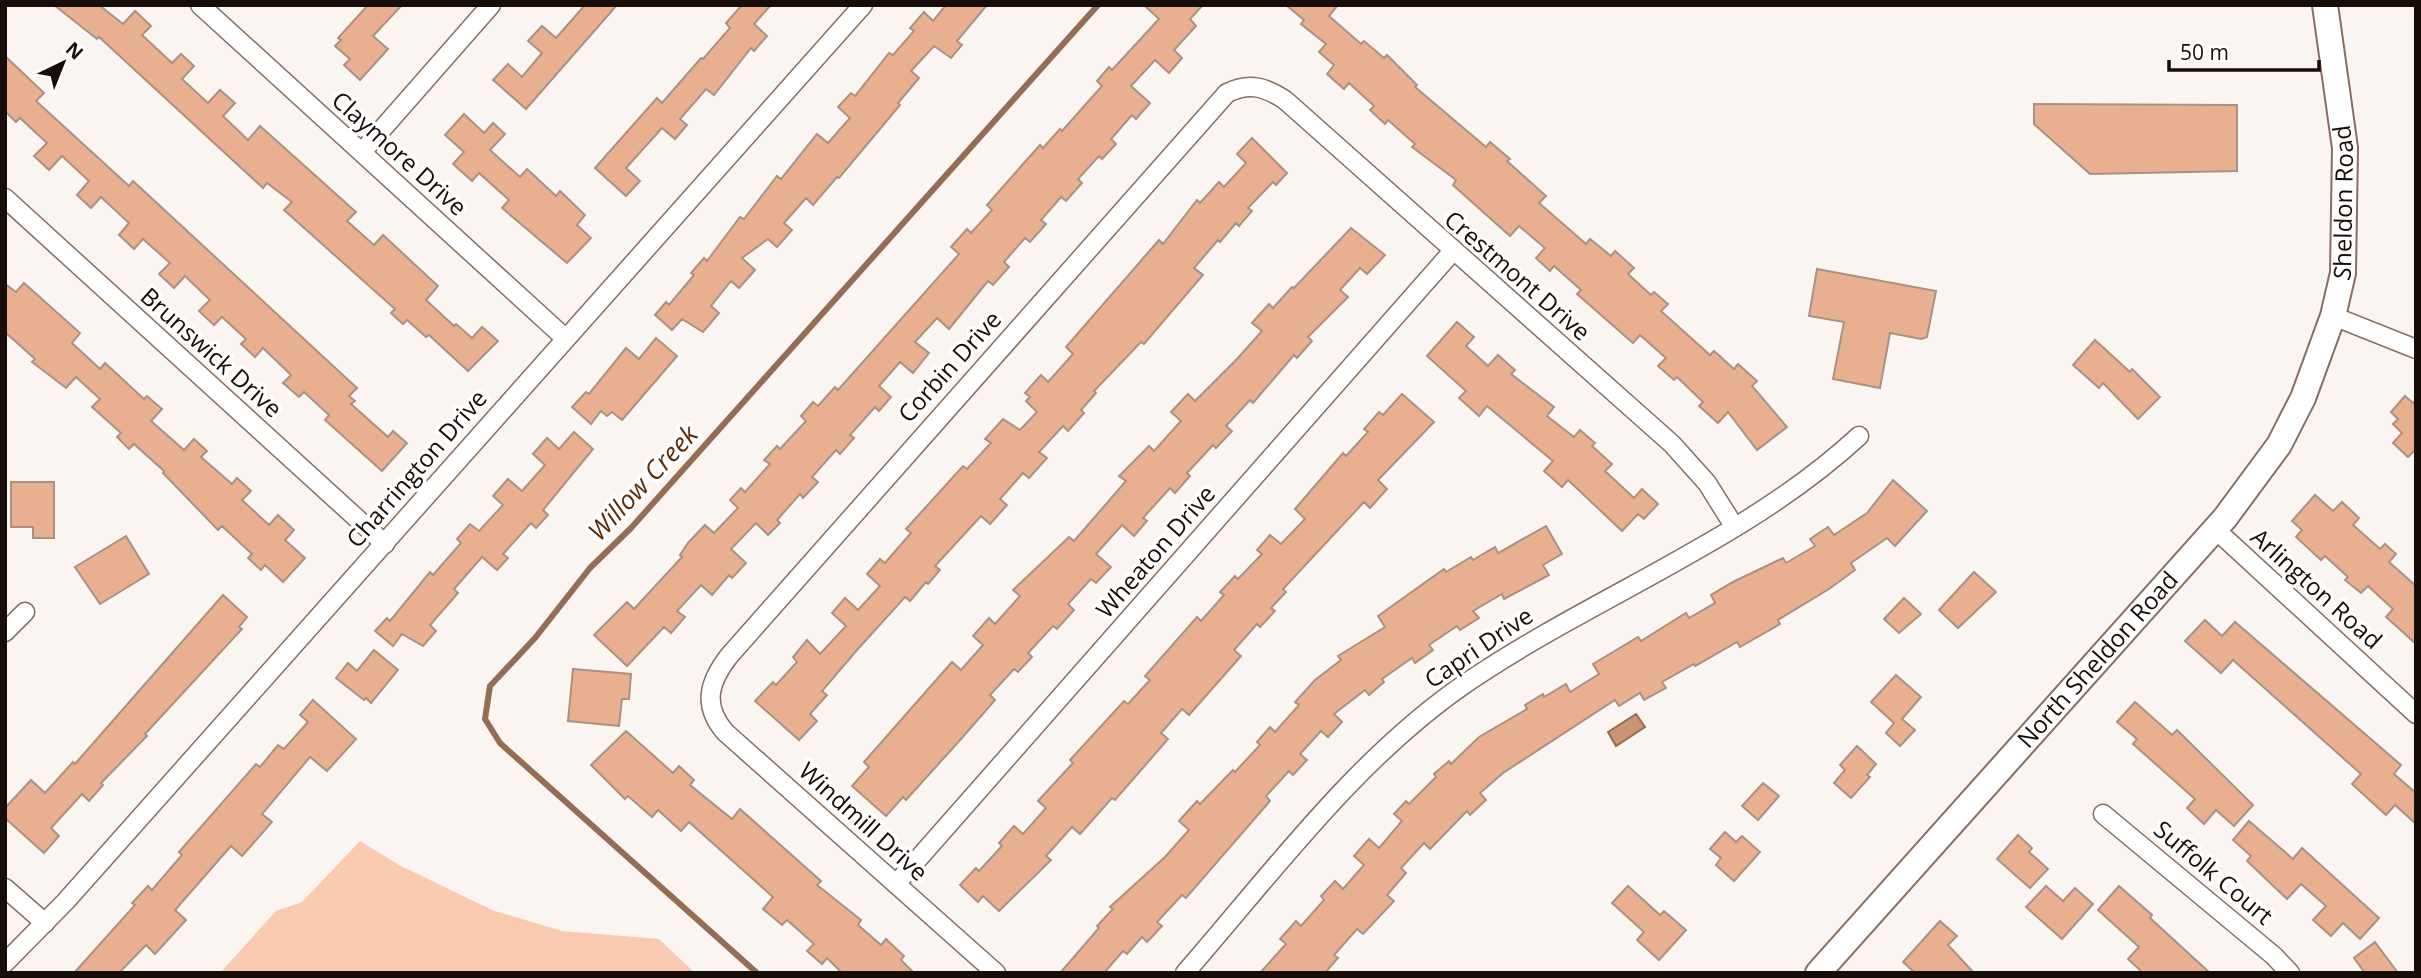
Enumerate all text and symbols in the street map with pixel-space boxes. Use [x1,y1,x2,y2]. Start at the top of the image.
north arrow [28,28,98,98]
scale bar [2169,28,2320,72]
text: N [60,36,89,65]
text: 50 m [2180,38,2229,66]
street label: Claymore Drive [325,83,475,223]
street label: Sheldon Road [2324,123,2361,283]
street label: Crestmont Drive [1438,202,1598,347]
street label: Brunswick Drive [134,279,290,424]
street label: Corbin Drive [890,303,1008,429]
street label: Charrington Drive [338,382,494,554]
water label: Willow Creek [579,416,706,548]
street label: Wheaton Drive [1088,477,1222,625]
street label: Arlington Road [2244,520,2390,656]
street label: North Sheldon Road [2009,564,2185,754]
street label: Capri Drive [1418,598,1539,695]
street label: Windmill Drive [792,754,936,888]
street label: Suffolk Court [2147,812,2280,931]

